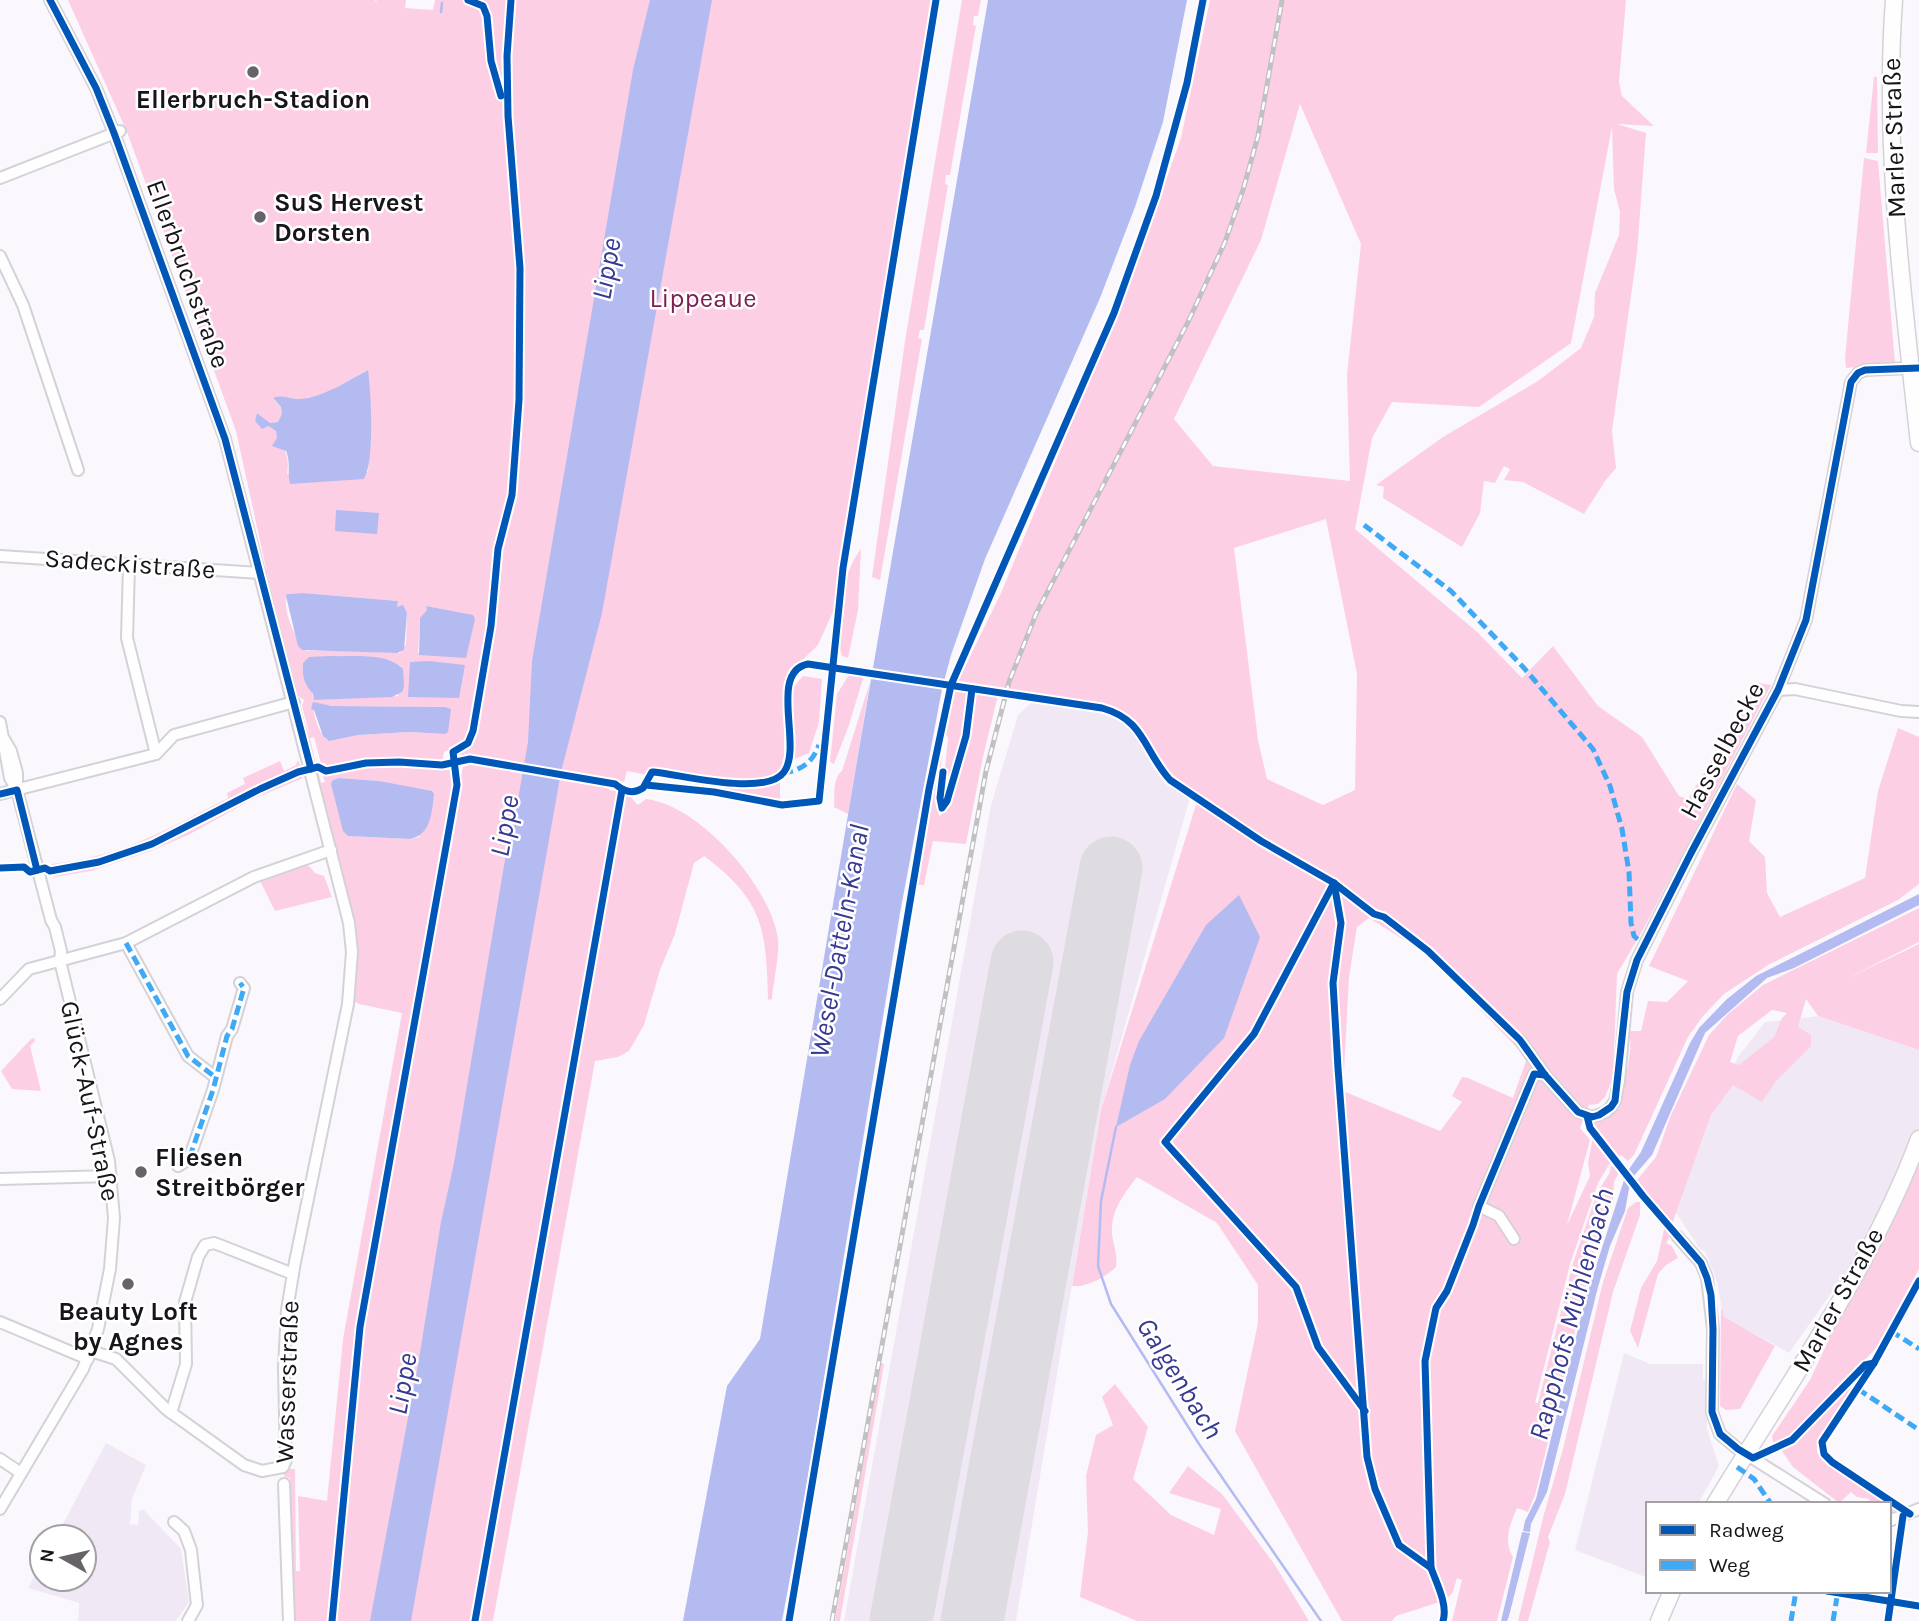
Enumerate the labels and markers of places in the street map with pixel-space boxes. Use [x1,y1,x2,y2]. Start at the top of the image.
marker: Ellerbruch-Stadion [245,64,261,80]
place label: Ellerbruch-Stadion [136,84,370,115]
place label: SuS Hervest Dorsten [274,187,424,248]
marker: SuS Hervest Dorsten [252,209,268,225]
place label: Fliesen Streitbörger [155,1142,305,1203]
marker: Fliesen Streitbörger [133,1164,149,1180]
marker: Beauty Loft by Agnes [120,1276,136,1292]
place label: Beauty Loft by Agnes [58,1296,198,1357]

